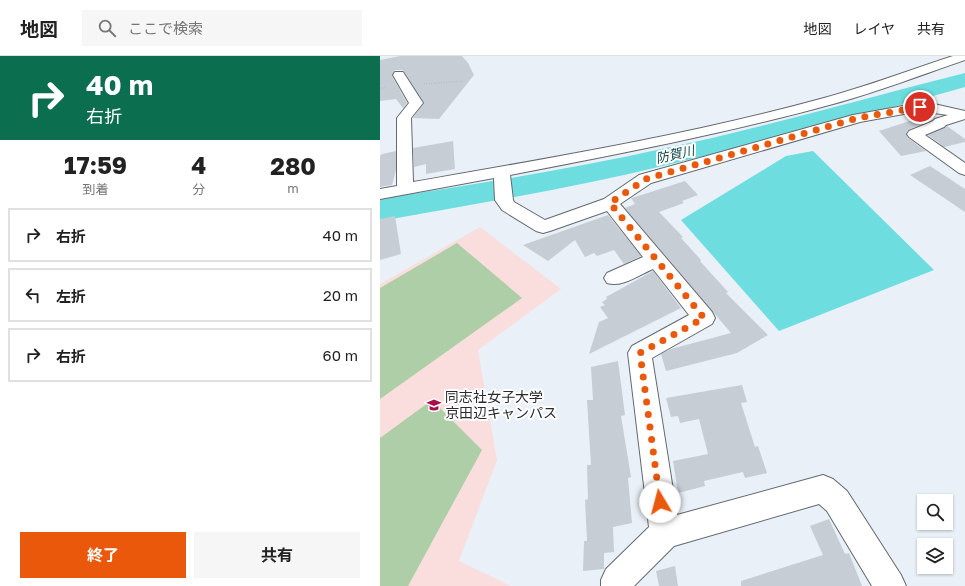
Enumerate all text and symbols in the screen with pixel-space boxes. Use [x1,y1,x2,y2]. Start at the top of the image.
search box [82,10,362,46]
text: 地図 [20,17,58,40]
icon: search [96,17,118,39]
text: ここで検索 [128,19,203,37]
text: 地図 [803,20,831,37]
text: レイヤ [853,20,895,37]
text: 共有 [917,20,945,37]
text: 40 m [86,68,153,101]
icon: right [20,72,72,124]
pin [903,90,937,124]
icon: arrive [909,96,931,118]
text: 右折 [86,105,122,127]
water label: 防賀川 [654,141,698,166]
text: 17:59 [64,150,127,179]
text: 4 [191,150,206,179]
text: 280 [270,151,316,180]
text: m [287,180,299,196]
text: 到着 [83,181,109,197]
text: 分 [192,181,205,197]
icon: right [22,224,44,246]
text: 40 m [323,226,358,244]
text: 右折 [56,227,86,245]
icon: left [22,284,44,306]
text: 20 m [323,286,358,304]
text: 左折 [56,287,86,305]
icon: right [22,344,44,366]
text: 60 m [323,346,358,364]
text: 右折 [56,347,86,365]
place label: 同志社女子大学 京田辺キャンパス [445,388,557,421]
school or university icon: 同志社女子大学 京田辺キャンパス [426,397,442,413]
position arrow [639,481,681,523]
map controls [917,494,953,574]
button: search [917,494,953,530]
button: 終了 [20,532,186,578]
button: 共有 [194,532,360,578]
button: layers [917,538,953,574]

